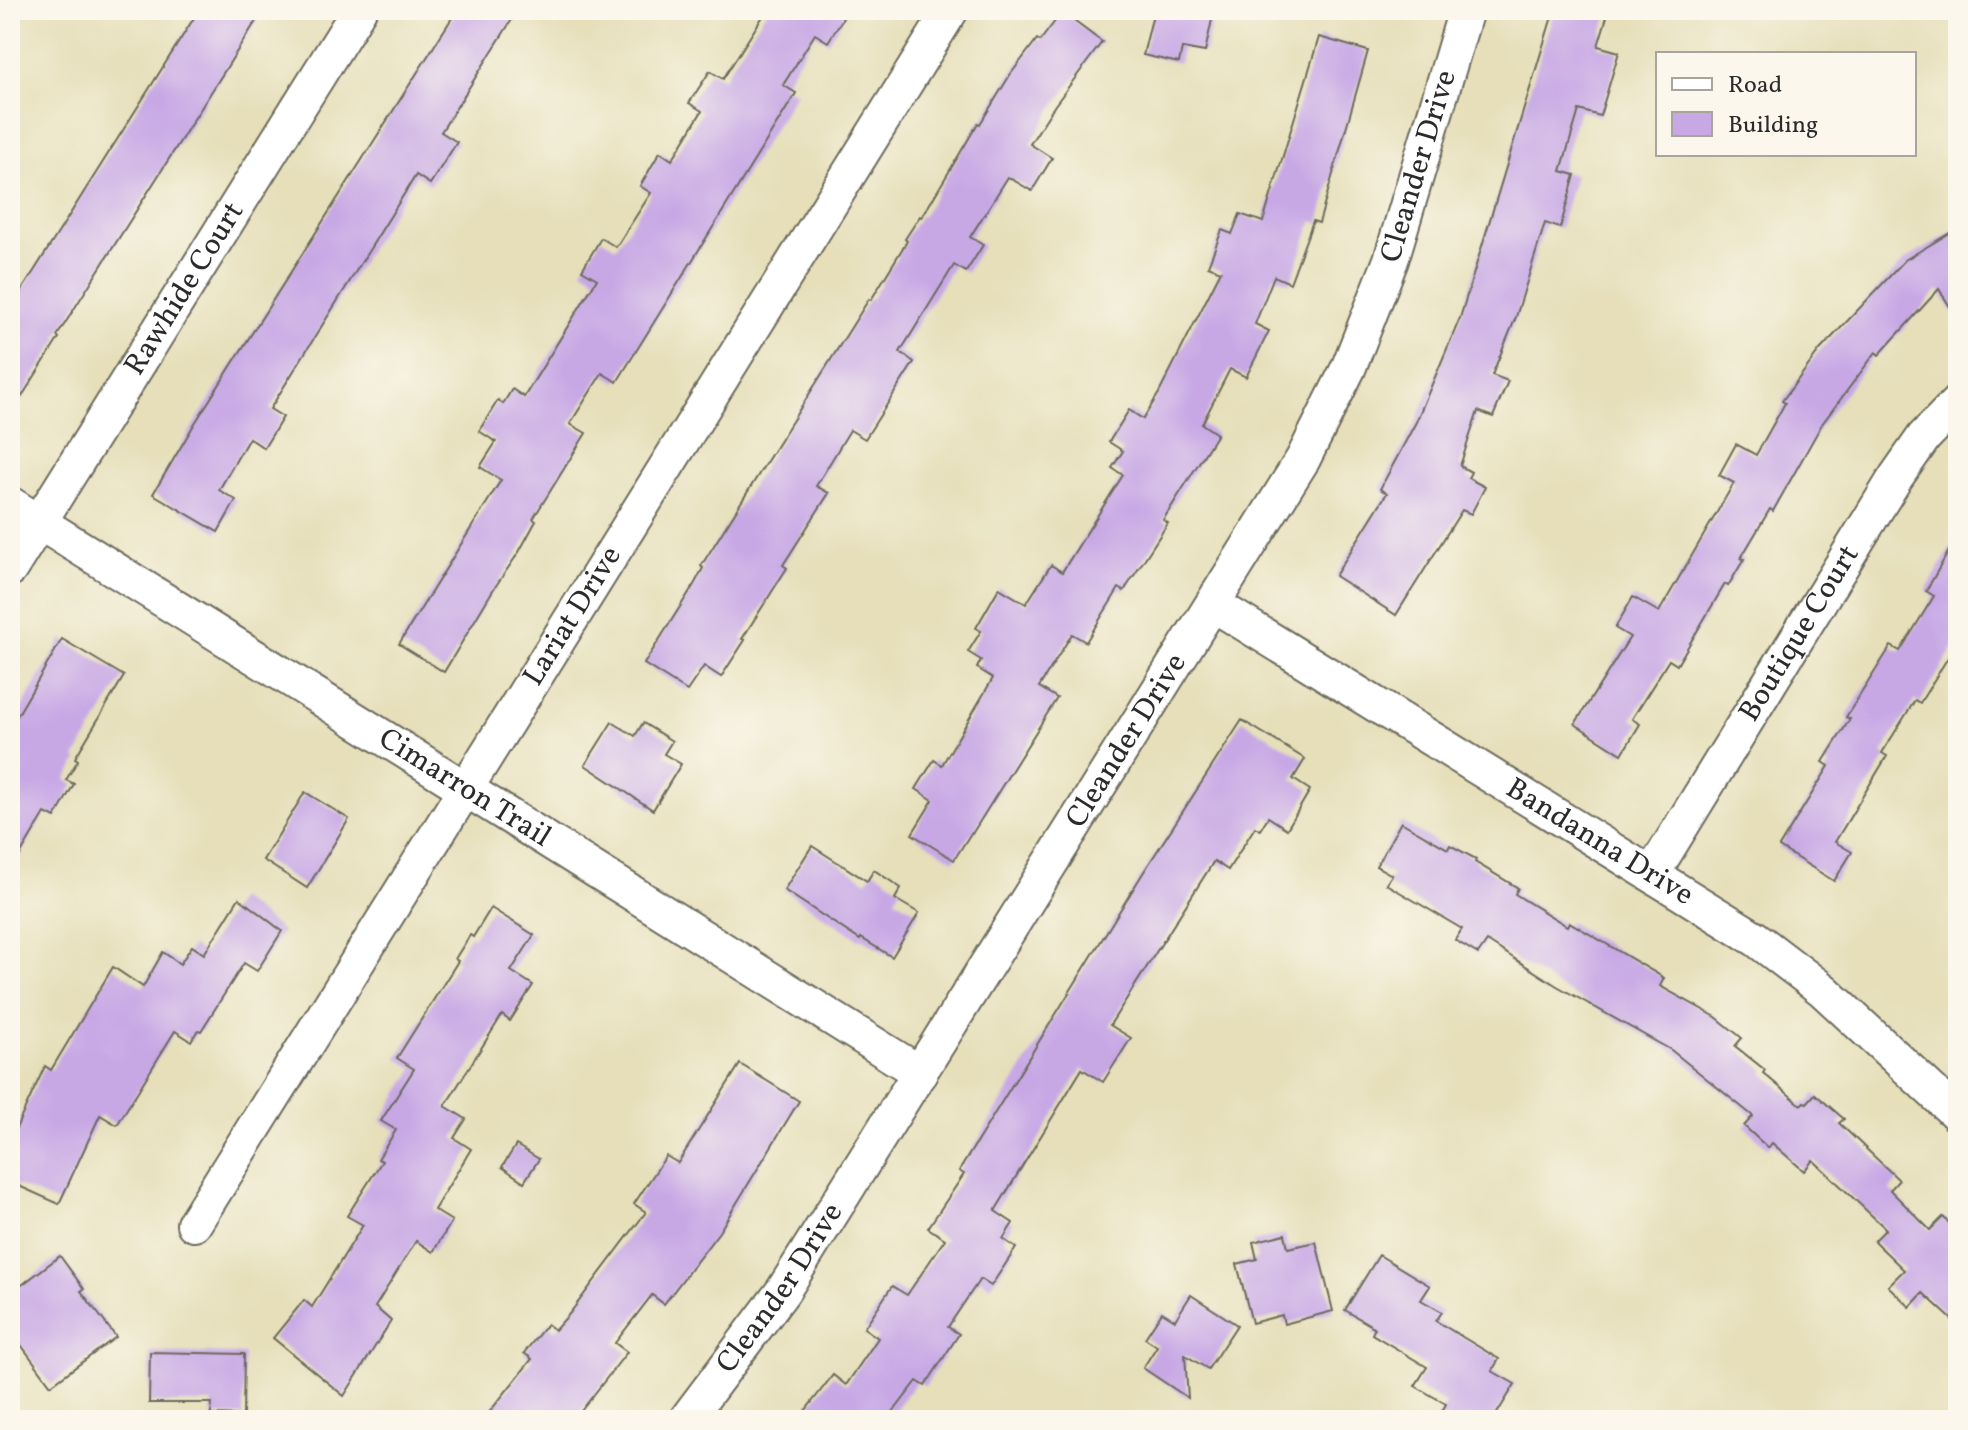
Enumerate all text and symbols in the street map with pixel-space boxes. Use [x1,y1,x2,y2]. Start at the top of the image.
legend [1656,52,1916,156]
street label: Cleander Drive [1370,65,1468,268]
text: Road [1728,69,1782,103]
text: Building [1728,109,1818,143]
street label: Rawhide Court [115,194,255,384]
street label: Boutique Court [1729,537,1870,730]
street label: Lariat Drive [513,538,632,694]
street label: Cleander Drive [1056,646,1197,836]
street label: Cimarron Trail [370,718,559,858]
street label: Bandanna Drive [1497,768,1701,916]
street label: Cleander Drive [707,1195,854,1383]

